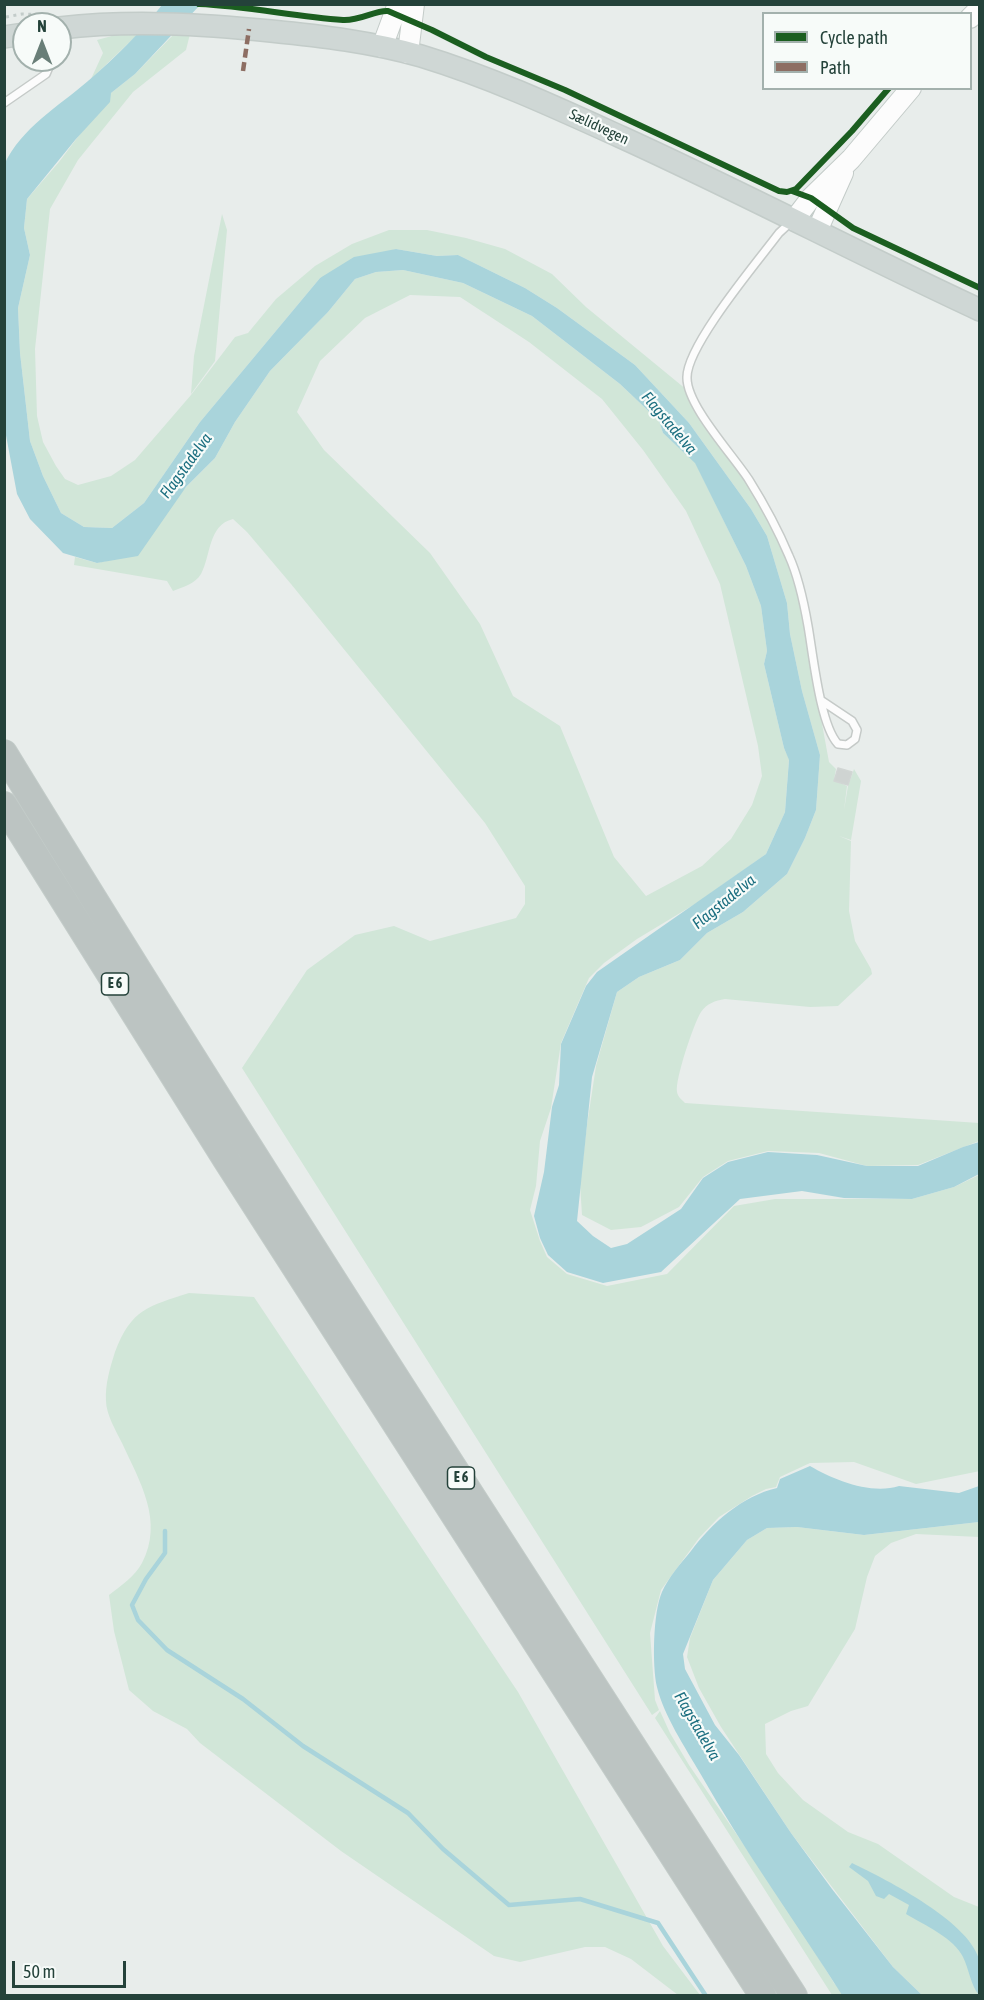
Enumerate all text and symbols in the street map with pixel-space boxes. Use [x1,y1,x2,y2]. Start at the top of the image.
north arrow [12,12,72,72]
legend [762,12,972,90]
text: N [37,17,47,35]
text: Cycle path [820,27,888,48]
text: Path [820,57,851,78]
street label: Sælidvegen [566,105,632,149]
water label: Flagstadelva [637,388,701,458]
water label: Flagstadelva [156,430,216,502]
water label: Flagstadelva [689,871,759,933]
road number: E 6 [102,973,128,995]
road number: E 6 [448,1467,474,1489]
water label: Flagstadelva [670,1688,724,1764]
scale bar [15,1949,129,1987]
text: 50 m [23,1961,55,1982]

